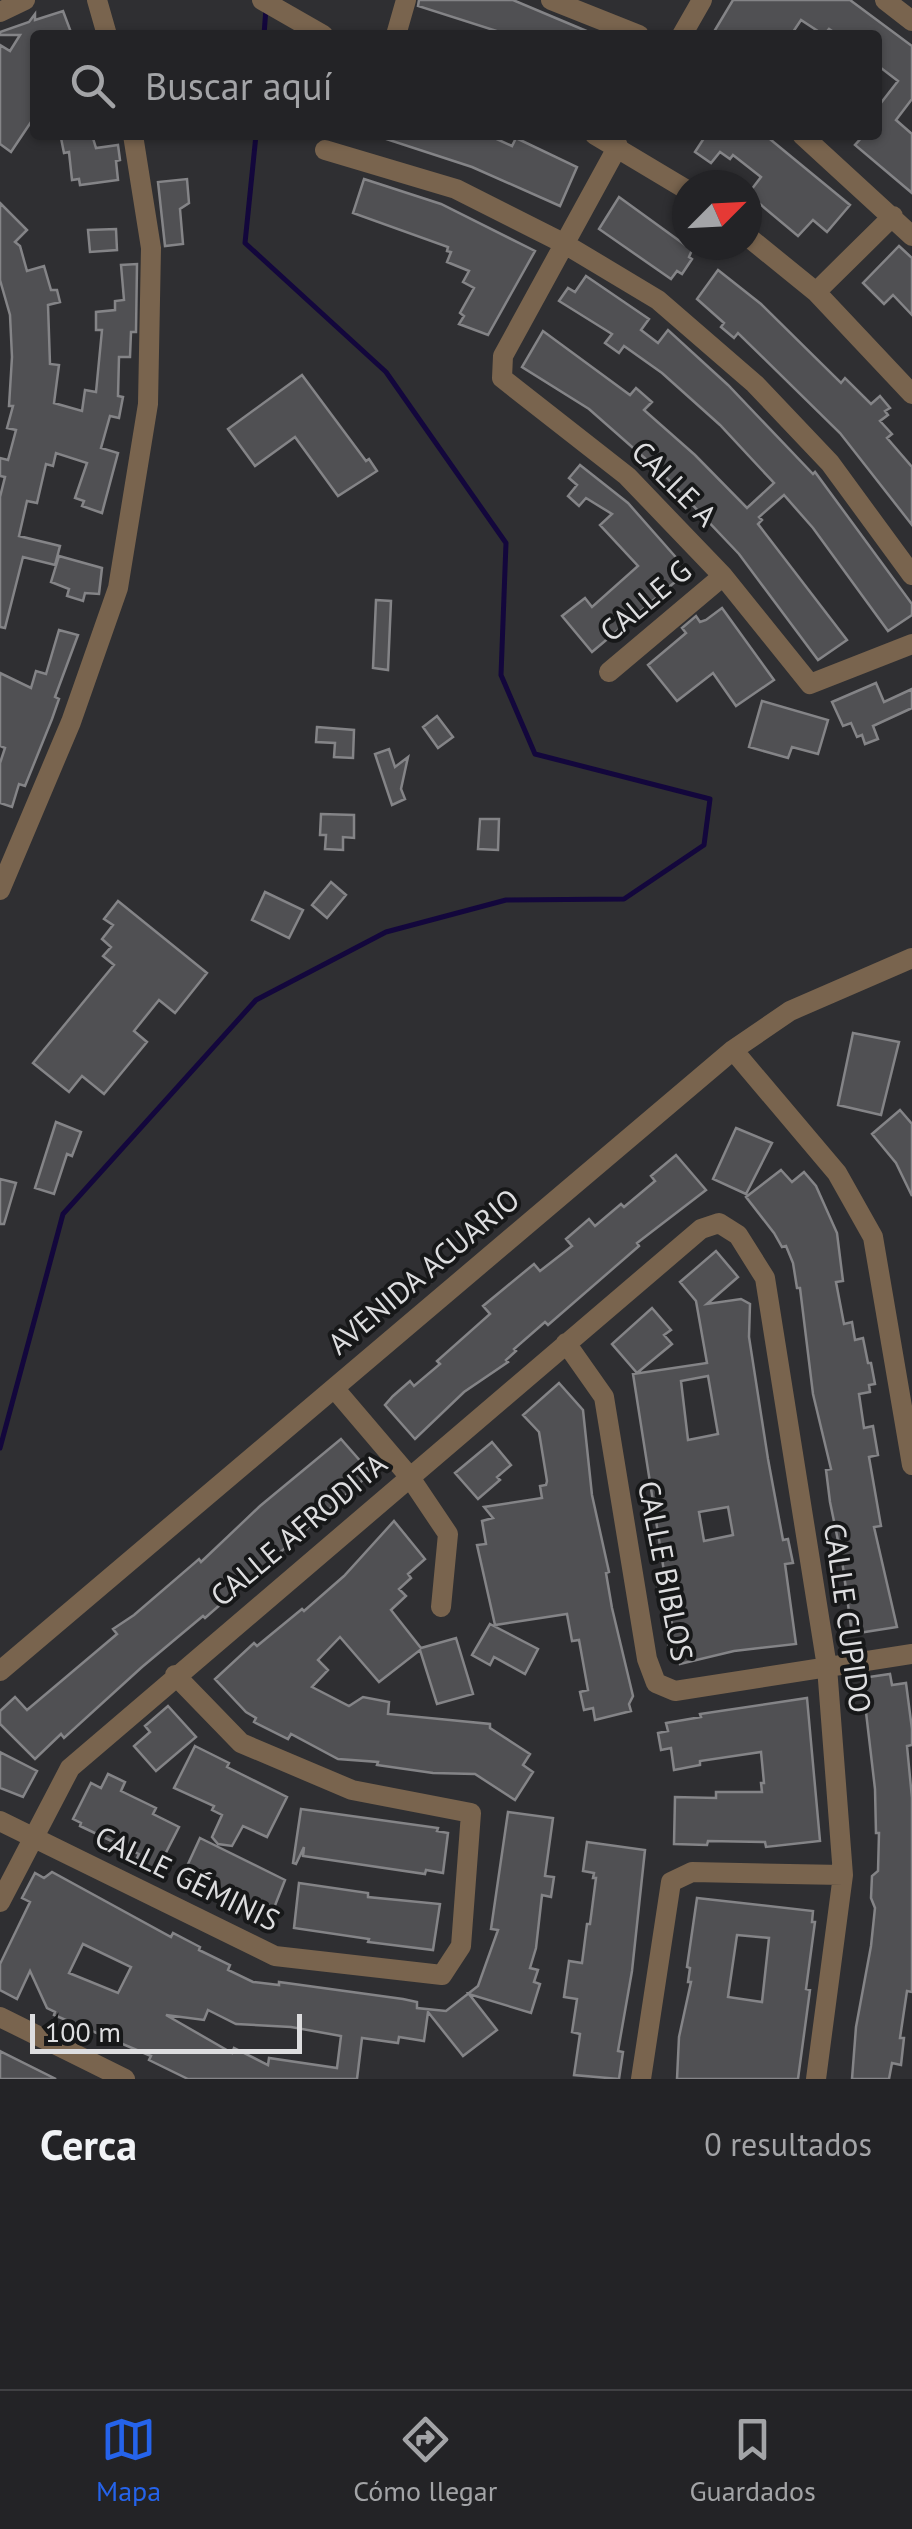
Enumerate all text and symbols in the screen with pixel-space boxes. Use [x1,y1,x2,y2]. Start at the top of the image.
search box [30,30,882,140]
icon: search [65,58,120,113]
text: Buscar aquí [145,61,333,110]
north arrow [672,170,762,260]
street label: CALLE A [624,432,726,534]
street label: CALLE G [591,550,699,649]
street label: AVENIDA ACUARIO [319,1179,527,1362]
street label: CALLE AFRODITA [202,1443,395,1614]
street label: CALLE BIBLOS [630,1477,703,1664]
street label: CALLE CUPIDO [816,1520,881,1715]
street label: CALLE GÉMINIS [89,1816,286,1939]
scale bar [30,2009,302,2054]
text: 100 m [45,2013,121,2050]
text: Cerca [40,2117,137,2172]
text: 0 resultados [704,2123,872,2165]
tab: Mapa [96,2412,161,2509]
tab: Cómo llegar [353,2412,497,2509]
tab: Guardados [689,2412,816,2509]

